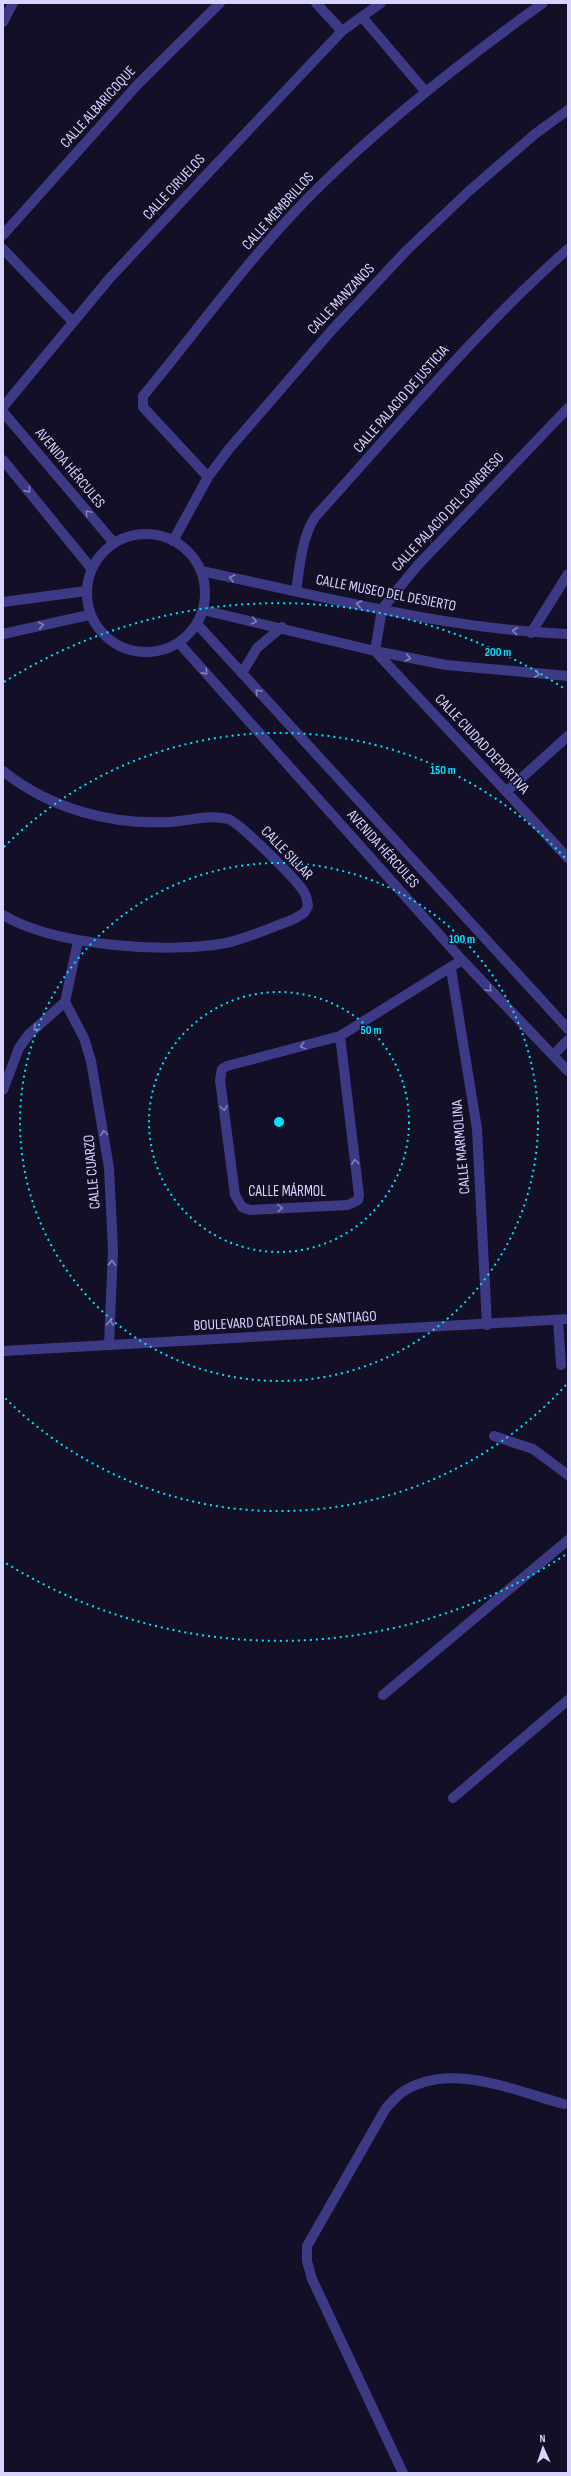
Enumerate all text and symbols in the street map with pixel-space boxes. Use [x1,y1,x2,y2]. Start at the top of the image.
street label: CALLE ALBARICOQUE [56,62,140,152]
street label: CALLE CIRUELOS [139,150,209,224]
street label: CALLE MEMBRILLOS [238,168,318,254]
street label: CALLE MANZANOS [303,259,379,339]
street label: CALLE PALACIO DE JUSTICIA [349,341,453,457]
street label: AVENIDA HÉRCULES [30,423,109,512]
street label: CALLE PALACIO DEL CONGRESO [388,448,508,576]
one-way arrow [23,485,30,493]
one-way arrow [86,511,93,518]
street label: CALLE MUSEO DEL DESIERTO [314,570,458,616]
one-way arrow [229,574,235,583]
one-way arrow [356,601,363,609]
one-way arrow [251,617,258,625]
one-way arrow [38,622,44,630]
one-way arrow [512,627,518,636]
text: 200 m [485,645,511,660]
one-way arrow [405,653,411,661]
one-way arrow [200,667,207,675]
one-way arrow [534,669,540,678]
one-way arrow [256,689,263,696]
street label: CALLE CIUDAD DEPORTIVA [431,690,534,799]
text: 150 m [430,763,456,778]
street label: AVENIDA HÉRCULES [342,805,423,892]
street label: CALLE SILLAR [257,822,317,884]
text: 100 m [449,932,475,947]
one-way arrow [485,984,492,992]
one-way arrow [33,1023,41,1030]
text: 50 m [361,1023,381,1038]
one-way arrow [299,1041,306,1050]
street label: CALLE MARMOLINA [447,1098,475,1195]
one-way arrow [219,1105,228,1111]
centre of rings [272,1115,286,1129]
one-way arrow [100,1130,109,1136]
street label: CALLE CUARZO [79,1134,105,1210]
one-way arrow [351,1159,360,1165]
street label: CALLE MÁRMOL [248,1182,326,1201]
one-way arrow [277,1204,283,1213]
one-way arrow [108,1260,116,1266]
street label: BOULEVARD CATEDRAL DE SANTIAGO [193,1307,377,1335]
one-way arrow [105,1320,114,1327]
north arrow [523,2428,563,2468]
text: N [539,2432,546,2445]

